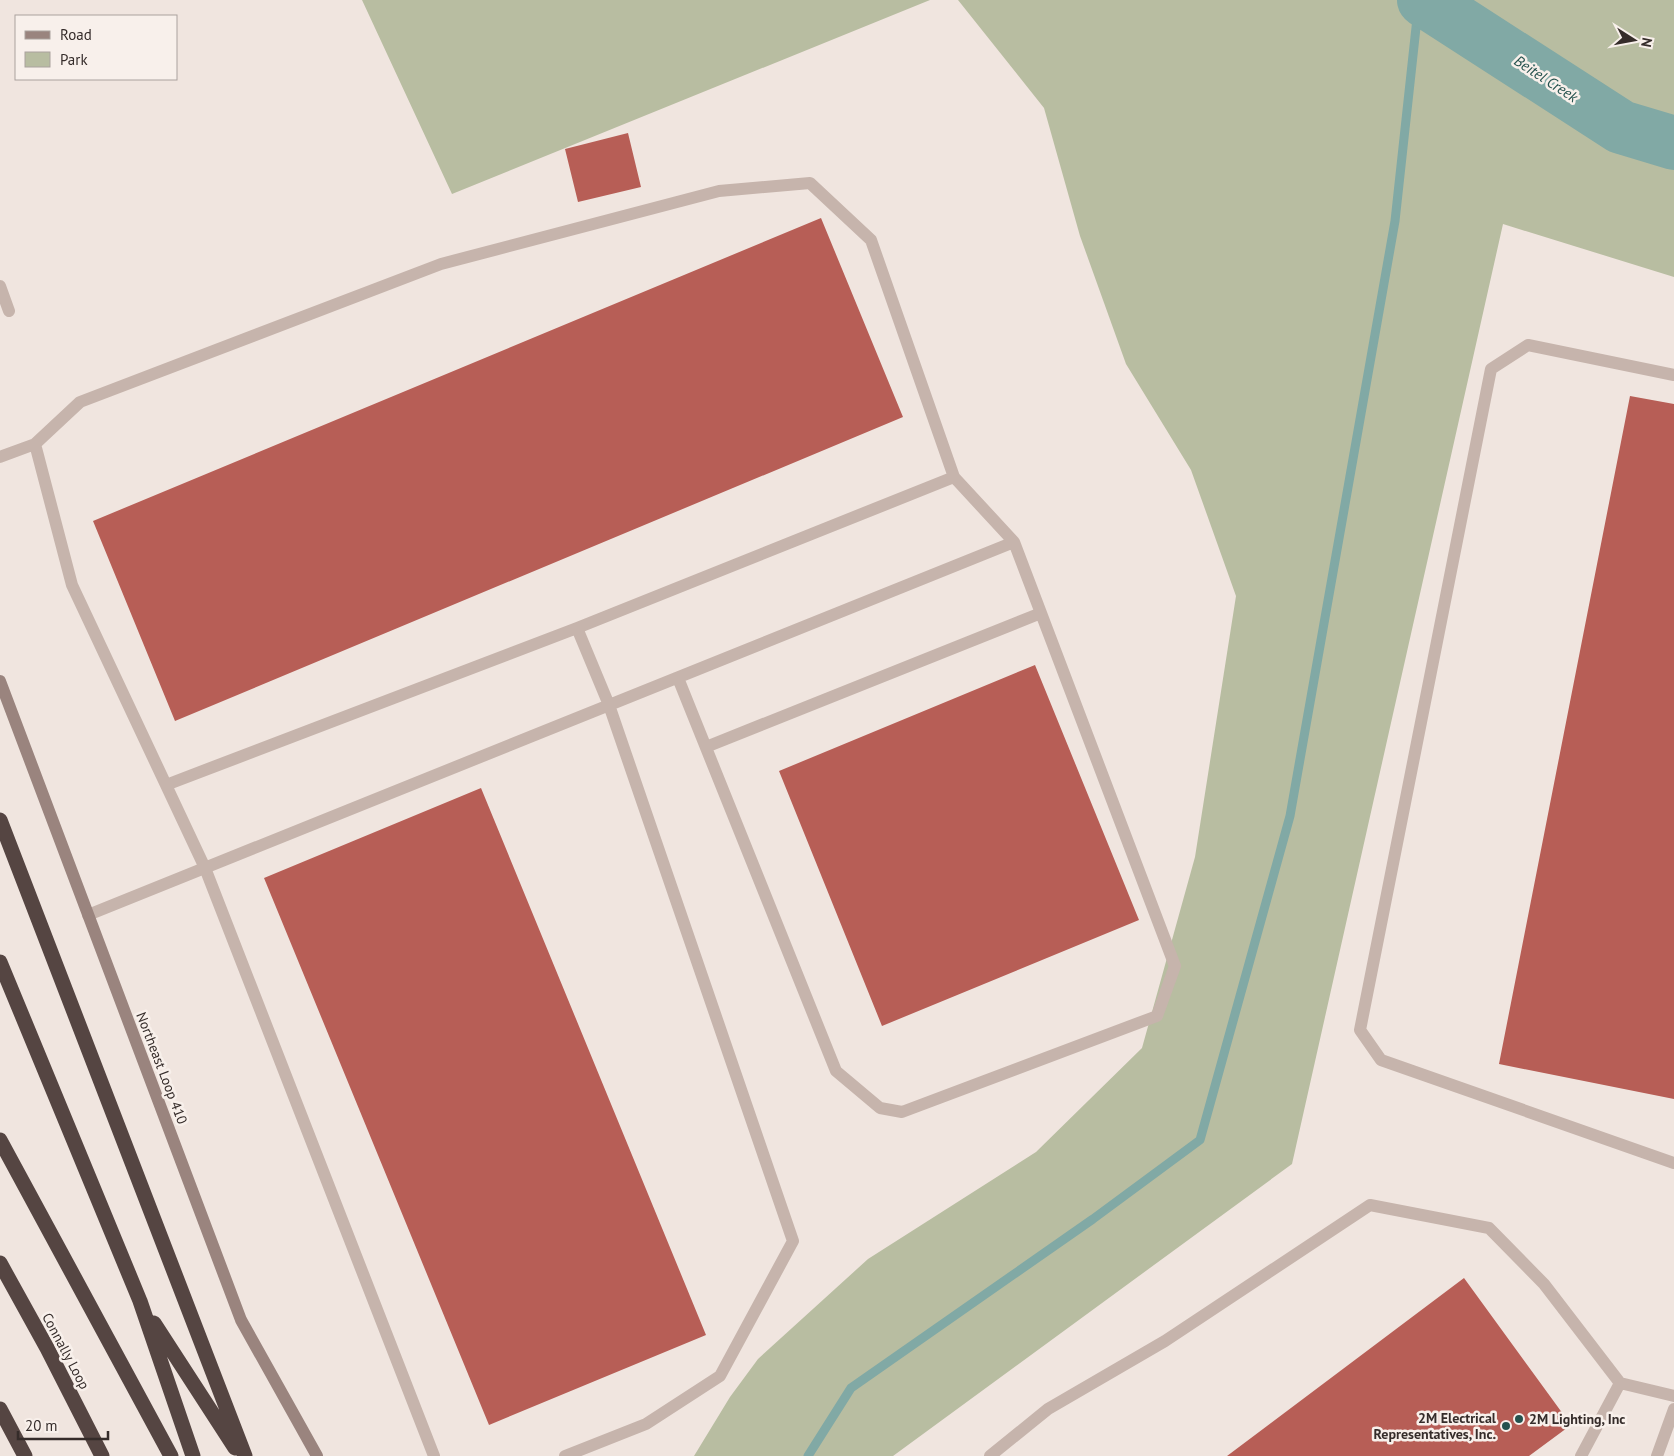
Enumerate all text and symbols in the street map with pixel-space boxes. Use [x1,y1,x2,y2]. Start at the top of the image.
legend [15,15,178,80]
north arrow [1609,15,1659,65]
text: Road [60,25,92,44]
text: N [1637,36,1656,49]
text: Park [60,50,88,69]
water label: Beitel Creek [1511,51,1583,107]
street label: Northeast Loop 410 [132,1009,192,1127]
street label: Connally Loop [38,1310,94,1392]
scale bar [18,1408,108,1440]
place label: 2M Electrical Representatives, Inc. [1374,1409,1497,1443]
place label: 2M Lighting, Inc [1529,1410,1625,1428]
marker: 2M Lighting, Inc [1513,1413,1525,1425]
text: 20 m [25,1416,58,1435]
marker: 2M Electrical Representatives, Inc. [1500,1420,1512,1432]

